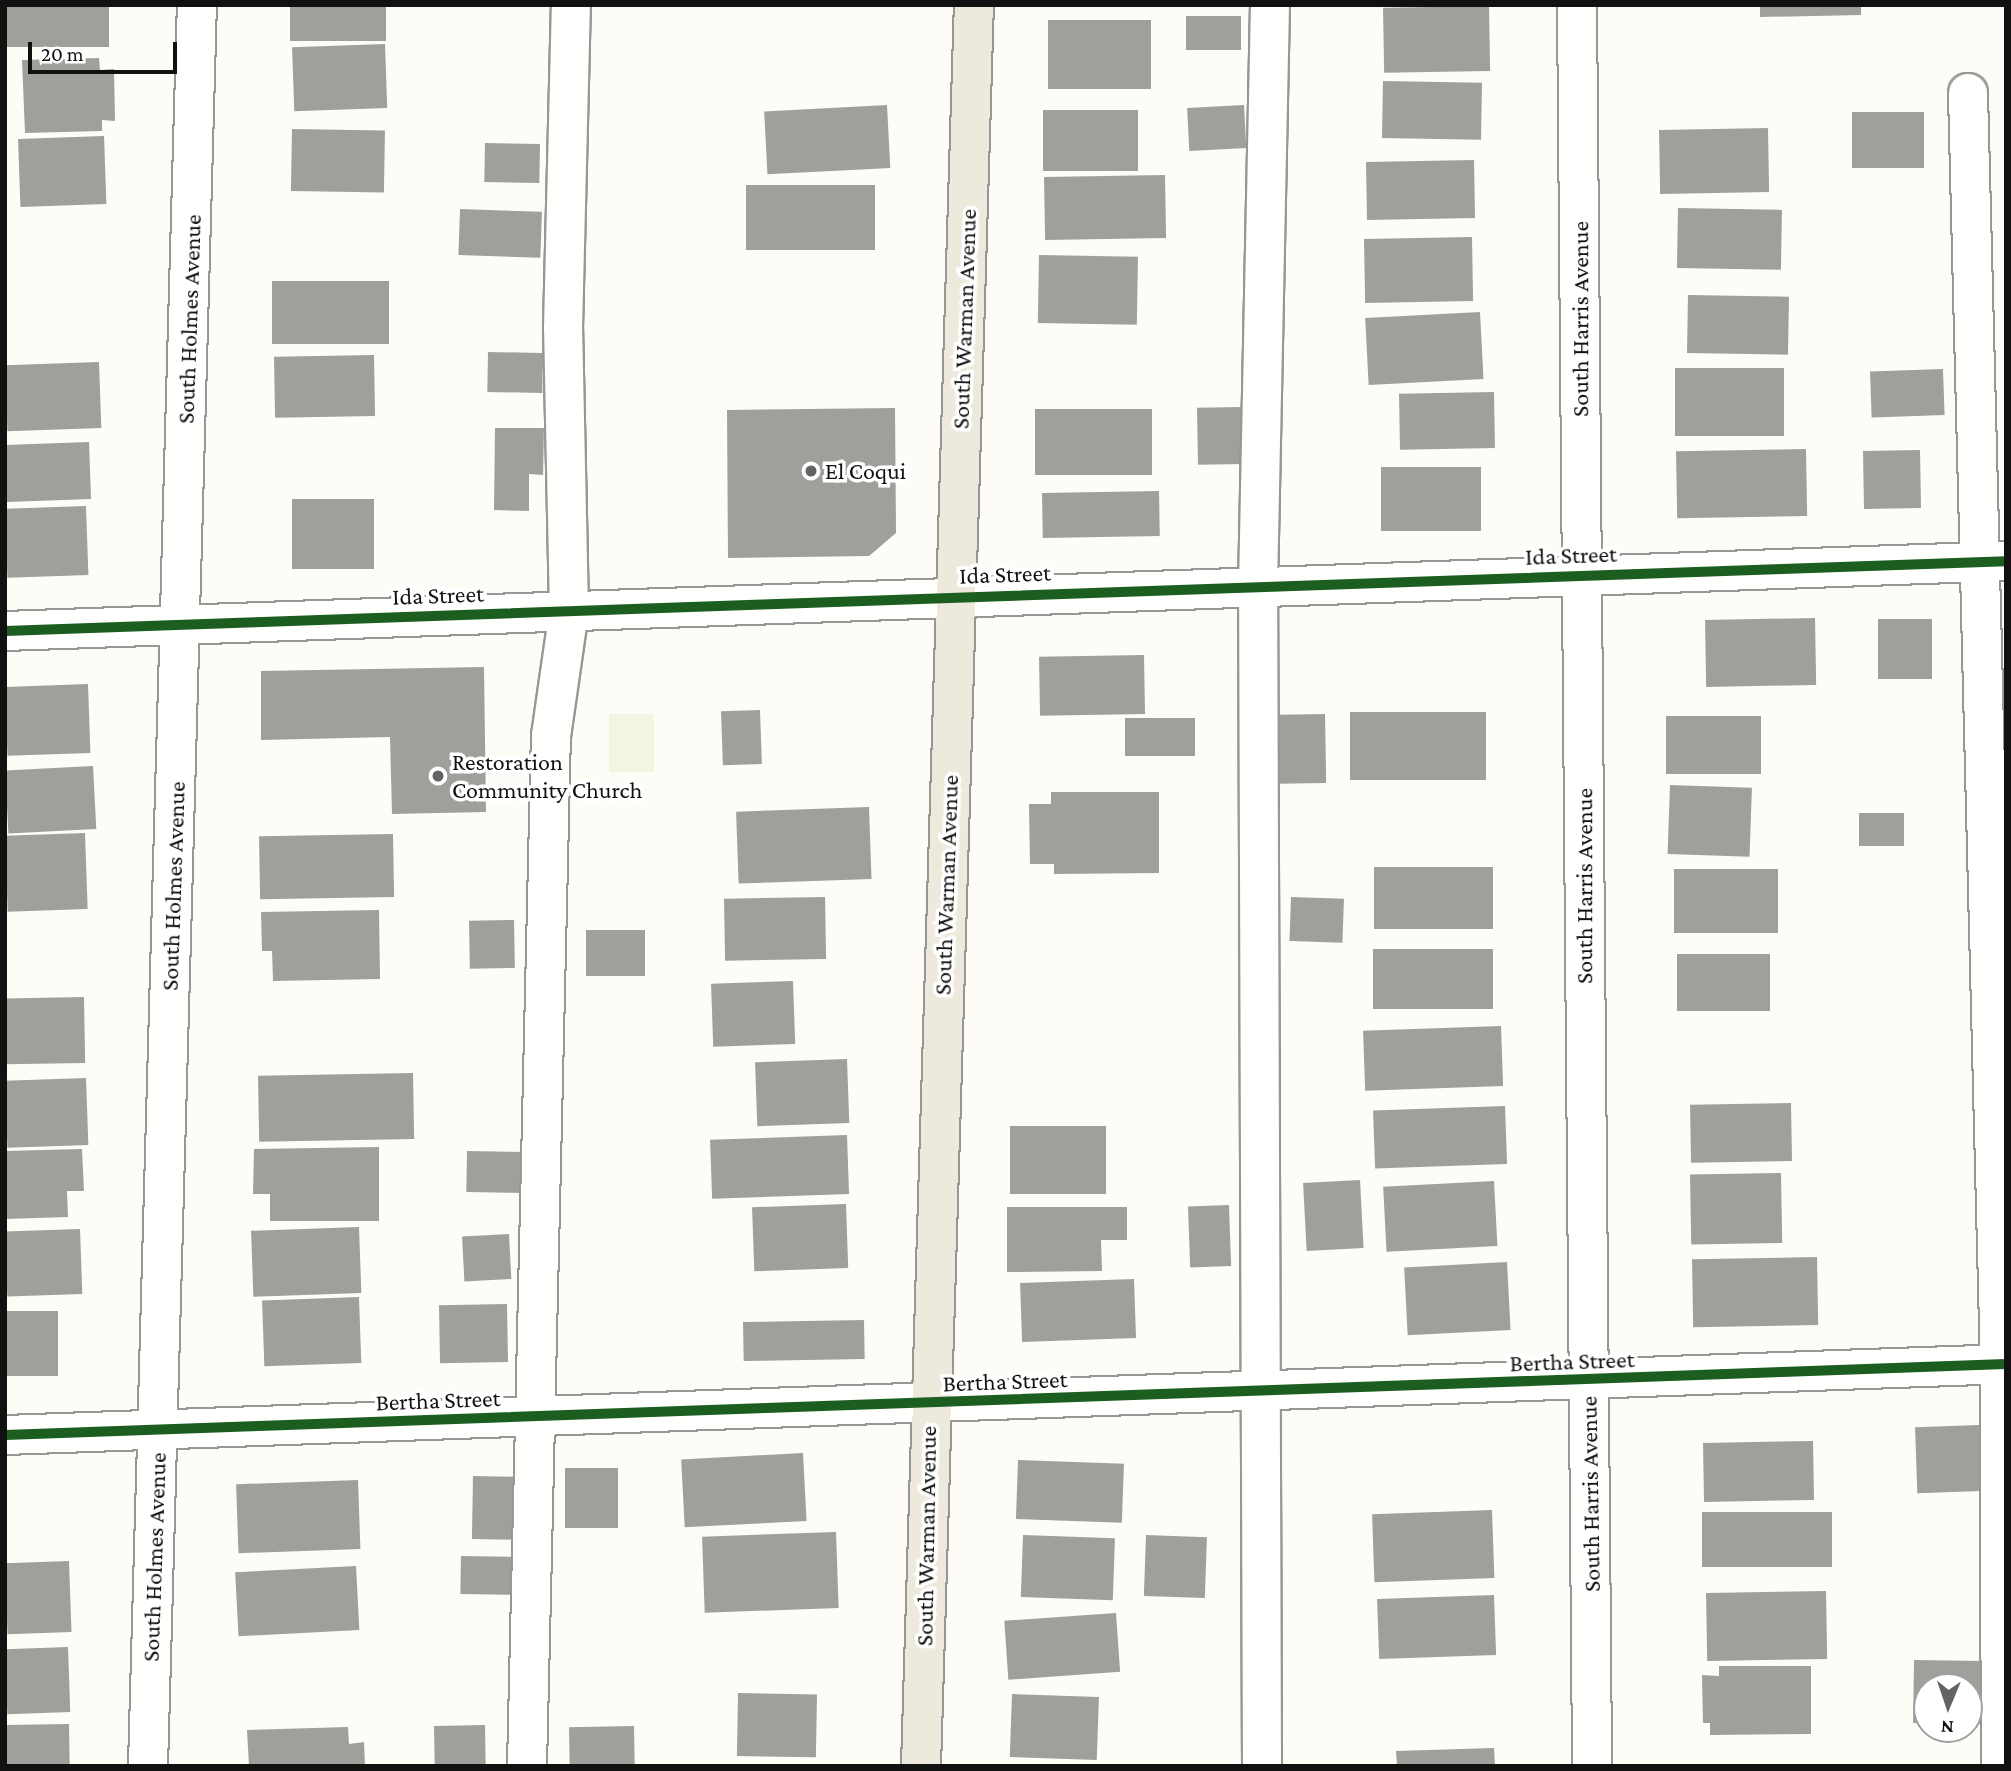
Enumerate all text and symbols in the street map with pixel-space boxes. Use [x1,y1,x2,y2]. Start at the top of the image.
scale bar [32,28,180,72]
text: 20 m [41,42,84,66]
street label: South Warman Avenue [946,208,982,430]
street label: South Holmes Avenue [171,214,207,424]
street label: South Harris Avenue [1566,221,1594,417]
place label: El Coqui [825,457,906,485]
marker: El Coqui [803,463,819,479]
street label: Ida Street [1525,539,1617,571]
street label: Ida Street [959,558,1051,590]
street label: Ida Street [392,579,484,611]
place label: Restoration Community Church [452,748,642,804]
marker: Restoration Community Church [430,768,446,784]
street label: South Warman Avenue [928,774,964,996]
street label: South Holmes Avenue [155,781,191,991]
street label: South Harris Avenue [1570,788,1598,984]
street label: Bertha Street [1509,1344,1635,1378]
street label: Bertha Street [942,1364,1068,1398]
street label: Bertha Street [375,1383,501,1417]
street label: South Harris Avenue [1574,1396,1606,1592]
street label: South Warman Avenue [910,1426,942,1646]
street label: South Holmes Avenue [136,1452,172,1662]
north arrow [1913,1673,1983,1743]
text: N [1940,1717,1954,1738]

